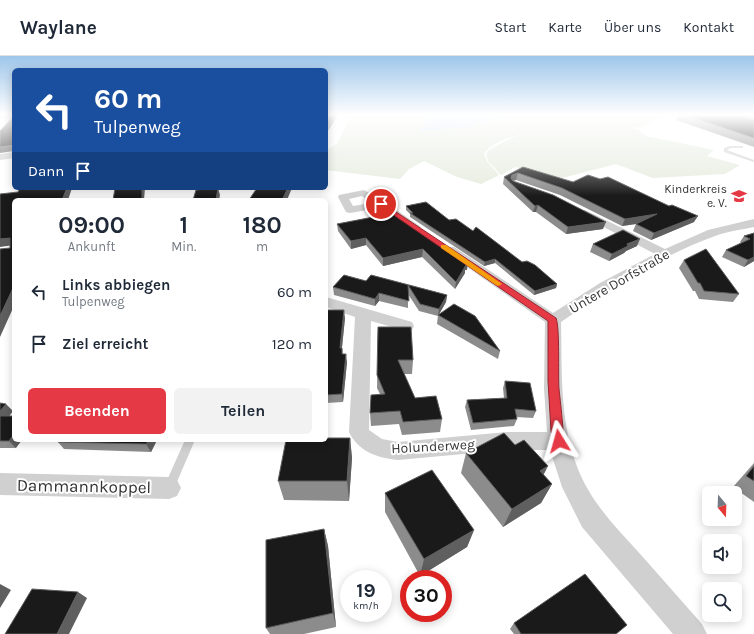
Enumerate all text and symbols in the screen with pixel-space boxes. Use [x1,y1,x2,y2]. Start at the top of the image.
text: Waylane [20,17,97,39]
text: Start [494,19,526,36]
text: Karte [548,19,582,36]
text: Über uns [604,19,661,36]
text: Kontakt [683,19,734,36]
text: 60 m [94,82,162,115]
icon: left [28,84,80,136]
text: Tulpenweg [94,116,181,138]
icon: arrive [72,160,94,182]
text: Dann [28,162,64,180]
place label: Kinderkreis e. V. [664,182,727,210]
pin [364,187,398,221]
school or university icon: Kinderkreis e. V. [730,187,748,205]
icon: arrive [370,193,392,215]
text: 09:00 [58,211,125,239]
text: 1 [179,211,188,239]
text: 180 [242,211,282,239]
text: Ankunft [68,239,115,254]
text: Min. [171,239,196,254]
text: m [256,239,268,254]
street label: Untere Dorfstraße [566,246,673,317]
text: Links abbiegen [62,276,170,294]
icon: left [28,281,50,303]
text: 60 m [277,283,312,301]
text: Tulpenweg [62,294,125,309]
icon: arrive [28,333,50,355]
text: Ziel erreicht [62,335,148,353]
text: 120 m [272,335,312,353]
button: Beenden [28,388,166,434]
button: Teilen [174,388,312,434]
position arrow [538,420,580,462]
street label: Holunderweg [391,436,475,457]
street label: Dammannkoppel [17,475,151,497]
north arrow [702,486,742,526]
map controls [702,486,742,622]
button: sound [702,534,742,574]
speed limit sign: 30 [400,570,452,622]
text: 19 [356,579,376,602]
button: search [702,582,742,622]
text: km/h [353,600,379,612]

